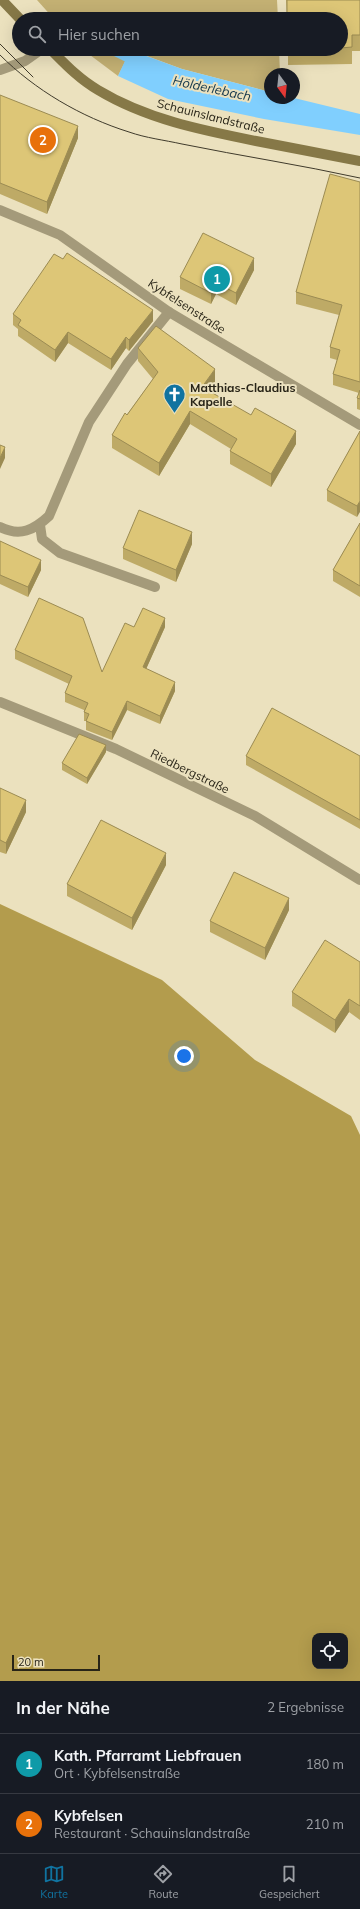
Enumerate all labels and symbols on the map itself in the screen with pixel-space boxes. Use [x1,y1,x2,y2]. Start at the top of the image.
north arrow [264,68,300,104]
water label: Hölderlebach [171,72,253,104]
street label: Schauinslandstraße [156,95,266,137]
pin: 2 [30,125,56,155]
pin: 1 [204,264,230,294]
street label: Kybfelsenstraße [145,275,229,337]
place label: Matthias-Claudius Kapelle [190,380,295,409]
church icon: Matthias-Claudius Kapelle [161,381,187,414]
street label: Riedbergstraße [148,745,232,797]
your location [174,1046,194,1066]
scale bar [12,1653,100,1672]

